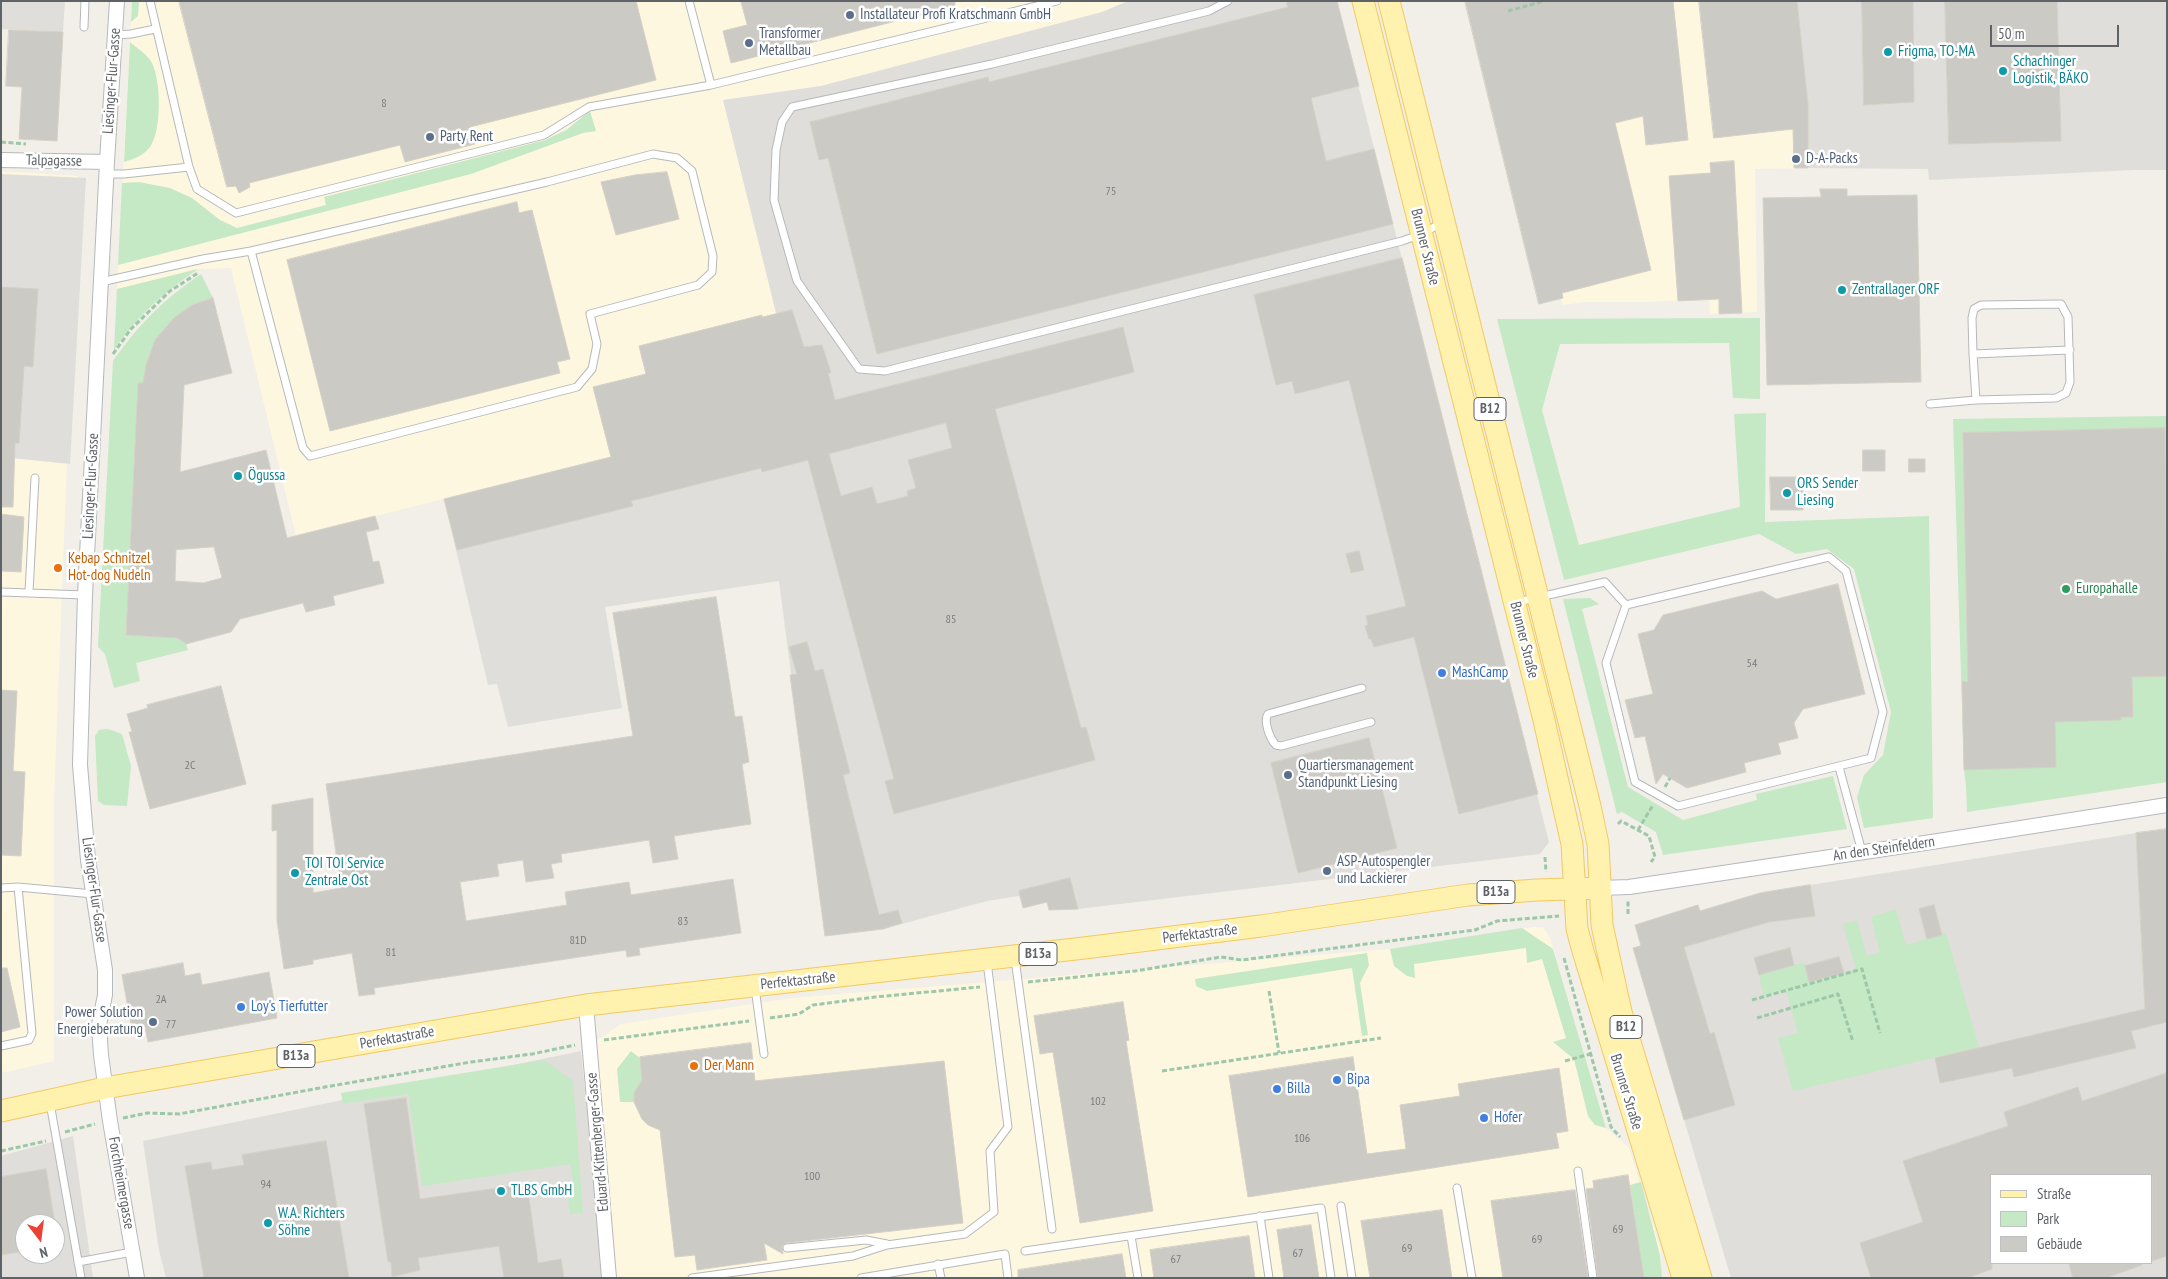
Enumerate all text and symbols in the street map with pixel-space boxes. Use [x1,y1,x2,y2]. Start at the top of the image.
place label: Installateur Profi Kratschmann GmbH [860,6,1051,24]
marker: Installateur Profi Kratschmann GmbH [844,9,856,21]
scale bar [1993,15,2122,47]
text: 50 m [1998,24,2024,43]
place label: Transformer Metallbau [759,25,821,60]
street label: Liesinger-Flur-Gasse [99,27,125,135]
marker: Transformer Metallbau [743,37,755,49]
place label: Frigma, TO-MA [1898,43,1975,61]
marker: Frigma, TO-MA [1882,46,1894,58]
place label: Schachinger Logistik, BÄKO [2013,53,2089,88]
marker: Schachinger Logistik, BÄKO [1997,65,2009,77]
house number: 8 [381,97,387,111]
place label: Party Rent [440,128,493,146]
marker: Party Rent [424,131,436,143]
place label: D-A-Packs [1806,150,1858,168]
street label: Talpagasse [26,152,82,170]
marker: D-A-Packs [1790,153,1802,165]
house number: 75 [1106,185,1116,199]
street label: Brunner Straße [1407,207,1443,287]
place label: Zentrallager ORF [1852,281,1940,299]
marker: Zentrallager ORF [1836,284,1848,296]
road number: B12 [1474,398,1506,420]
street label: Liesinger-Flur-Gasse [79,433,103,539]
place label: Ögussa [248,467,285,485]
marker: Ögussa [232,470,244,482]
place label: ORS Sender Liesing [1797,475,1858,510]
marker: ORS Sender Liesing [1781,487,1793,499]
place label: Kebap Schnitzel Hot-dog Nudeln [68,550,151,585]
marker: Kebap Schnitzel Hot-dog Nudeln [52,562,64,574]
place label: Europahalle [2076,580,2138,598]
marker: Europahalle [2060,583,2072,595]
street label: Brunner Straße [1506,600,1542,680]
house number: 85 [946,613,956,627]
house number: 54 [1747,657,1757,671]
place label: MashCamp [1452,664,1508,682]
marker: MashCamp [1436,667,1448,679]
place label: Quartiersmanagement Standpunkt Liesing [1298,757,1414,792]
house number: 2C [185,759,195,773]
marker: Quartiersmanagement Standpunkt Liesing [1282,769,1294,781]
street label: An den Steinfeldern [1832,833,1936,865]
street label: Liesinger-Flur-Gasse [78,836,110,944]
place label: ASP-Autospengler und Lackierer [1337,853,1430,888]
place label: TOI TOI Service Zentrale Ost [305,855,384,890]
marker: ASP-Autospengler und Lackierer [1321,865,1333,877]
marker: TOI TOI Service Zentrale Ost [289,867,301,879]
road number: B13a [1477,880,1515,904]
house number: 83 [678,915,688,929]
street label: Perfektastraße [1162,920,1238,948]
house number: 81D [569,934,587,948]
road number: B13a [1019,942,1057,966]
house number: 81 [386,946,396,960]
street label: Perfektastraße [760,968,836,994]
house number: 2A [155,993,167,1007]
place label: Loy's Tierfutter [251,998,328,1016]
marker: Loy's Tierfutter [235,1001,247,1013]
place label: Power Solution Energieberatung [57,1004,143,1039]
marker: Power Solution Energieberatung [147,1016,159,1028]
road number: B12 [1610,1016,1642,1038]
house number: 77 [166,1018,176,1032]
street label: Perfektastraße [358,1023,436,1053]
road number: B13a [277,1044,315,1068]
street label: Brunner Straße [1606,1052,1646,1132]
place label: Der Mann [704,1057,754,1075]
marker: Der Mann [688,1060,700,1072]
place label: Bipa [1347,1071,1370,1089]
street label: Eduard-Kittenberger-Gasse [583,1072,613,1212]
marker: Bipa [1331,1074,1343,1086]
place label: Billa [1287,1080,1310,1098]
marker: Billa [1271,1083,1283,1095]
house number: 102 [1090,1095,1106,1109]
place label: Hofer [1494,1109,1522,1127]
marker: Hofer [1478,1112,1490,1124]
house number: 106 [1294,1132,1310,1146]
street label: Forchheimergasse [104,1135,138,1231]
house number: 100 [804,1170,820,1184]
legend [1990,1174,2153,1264]
house number: 94 [261,1178,271,1192]
place label: TLBS GmbH [511,1182,572,1200]
text: Straße [2037,1184,2071,1203]
marker: TLBS GmbH [495,1185,507,1197]
place label: W.A. Richters Söhne [278,1205,345,1240]
text: Park [2037,1209,2059,1228]
north arrow [15,1214,65,1264]
marker: W.A. Richters Söhne [262,1217,274,1229]
house number: 69 [1613,1223,1623,1237]
house number: 69 [1532,1233,1542,1247]
text: Gebäude [2037,1234,2082,1253]
house number: 69 [1402,1242,1412,1256]
text: N [38,1243,50,1262]
house number: 67 [1293,1247,1303,1261]
house number: 67 [1171,1253,1181,1267]

